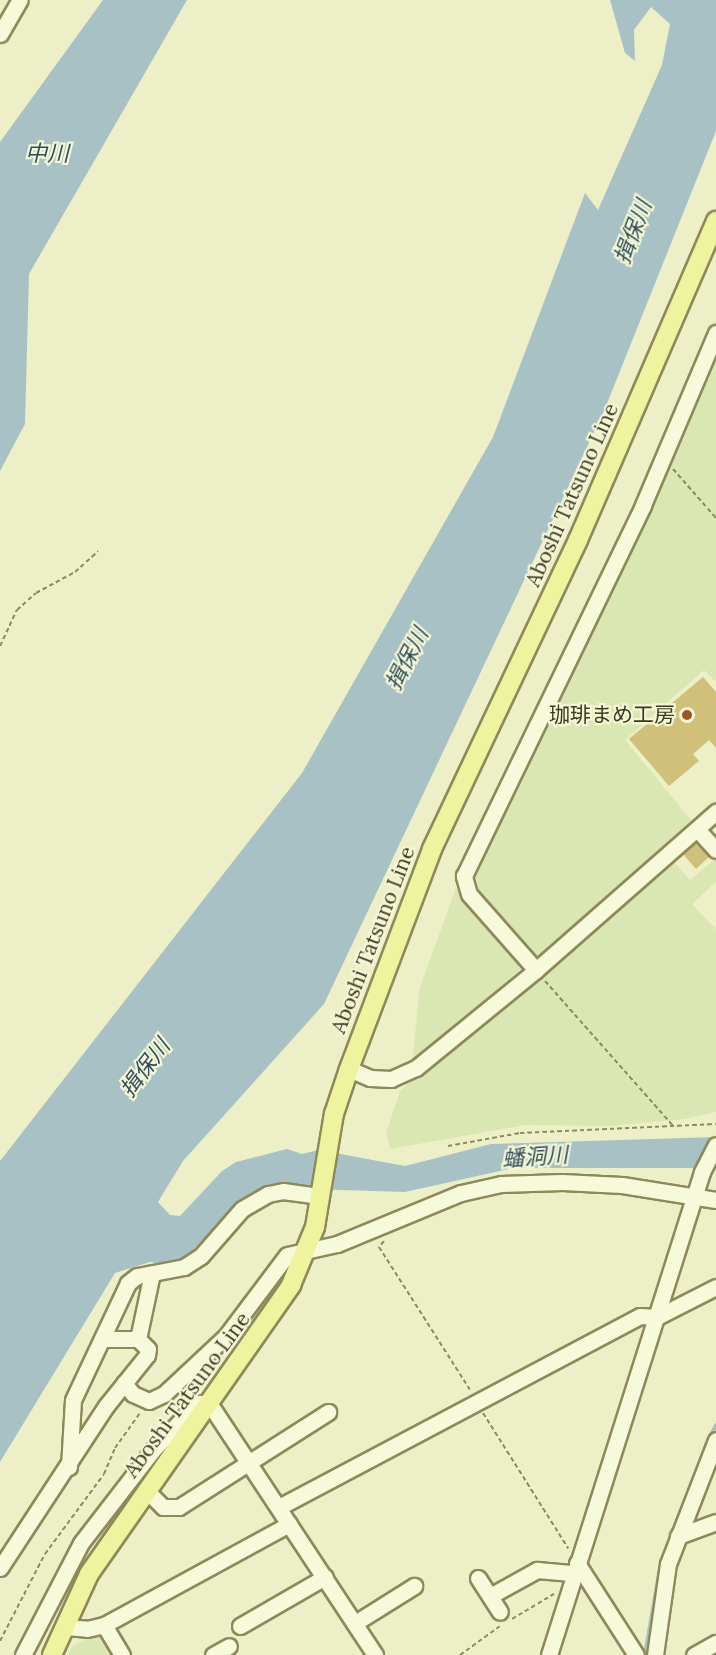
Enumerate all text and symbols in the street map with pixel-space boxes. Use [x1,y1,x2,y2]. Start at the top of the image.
water label: 中川 [25,141,69,167]
water label: 揖保川 [609,196,657,268]
street label: Aboshi Tatsuno Line [520,399,624,591]
water label: 揖保川 [380,624,434,694]
place label: 珈琲まめ工房 [549,702,675,728]
marker: 珈琲まめ工房 [680,708,694,722]
street label: Aboshi Tatsuno Line [326,843,420,1037]
water label: 揖保川 [115,1034,175,1102]
water label: 蟠洞川 [501,1142,569,1172]
street label: Aboshi Tatsuno Line [119,1307,255,1483]

